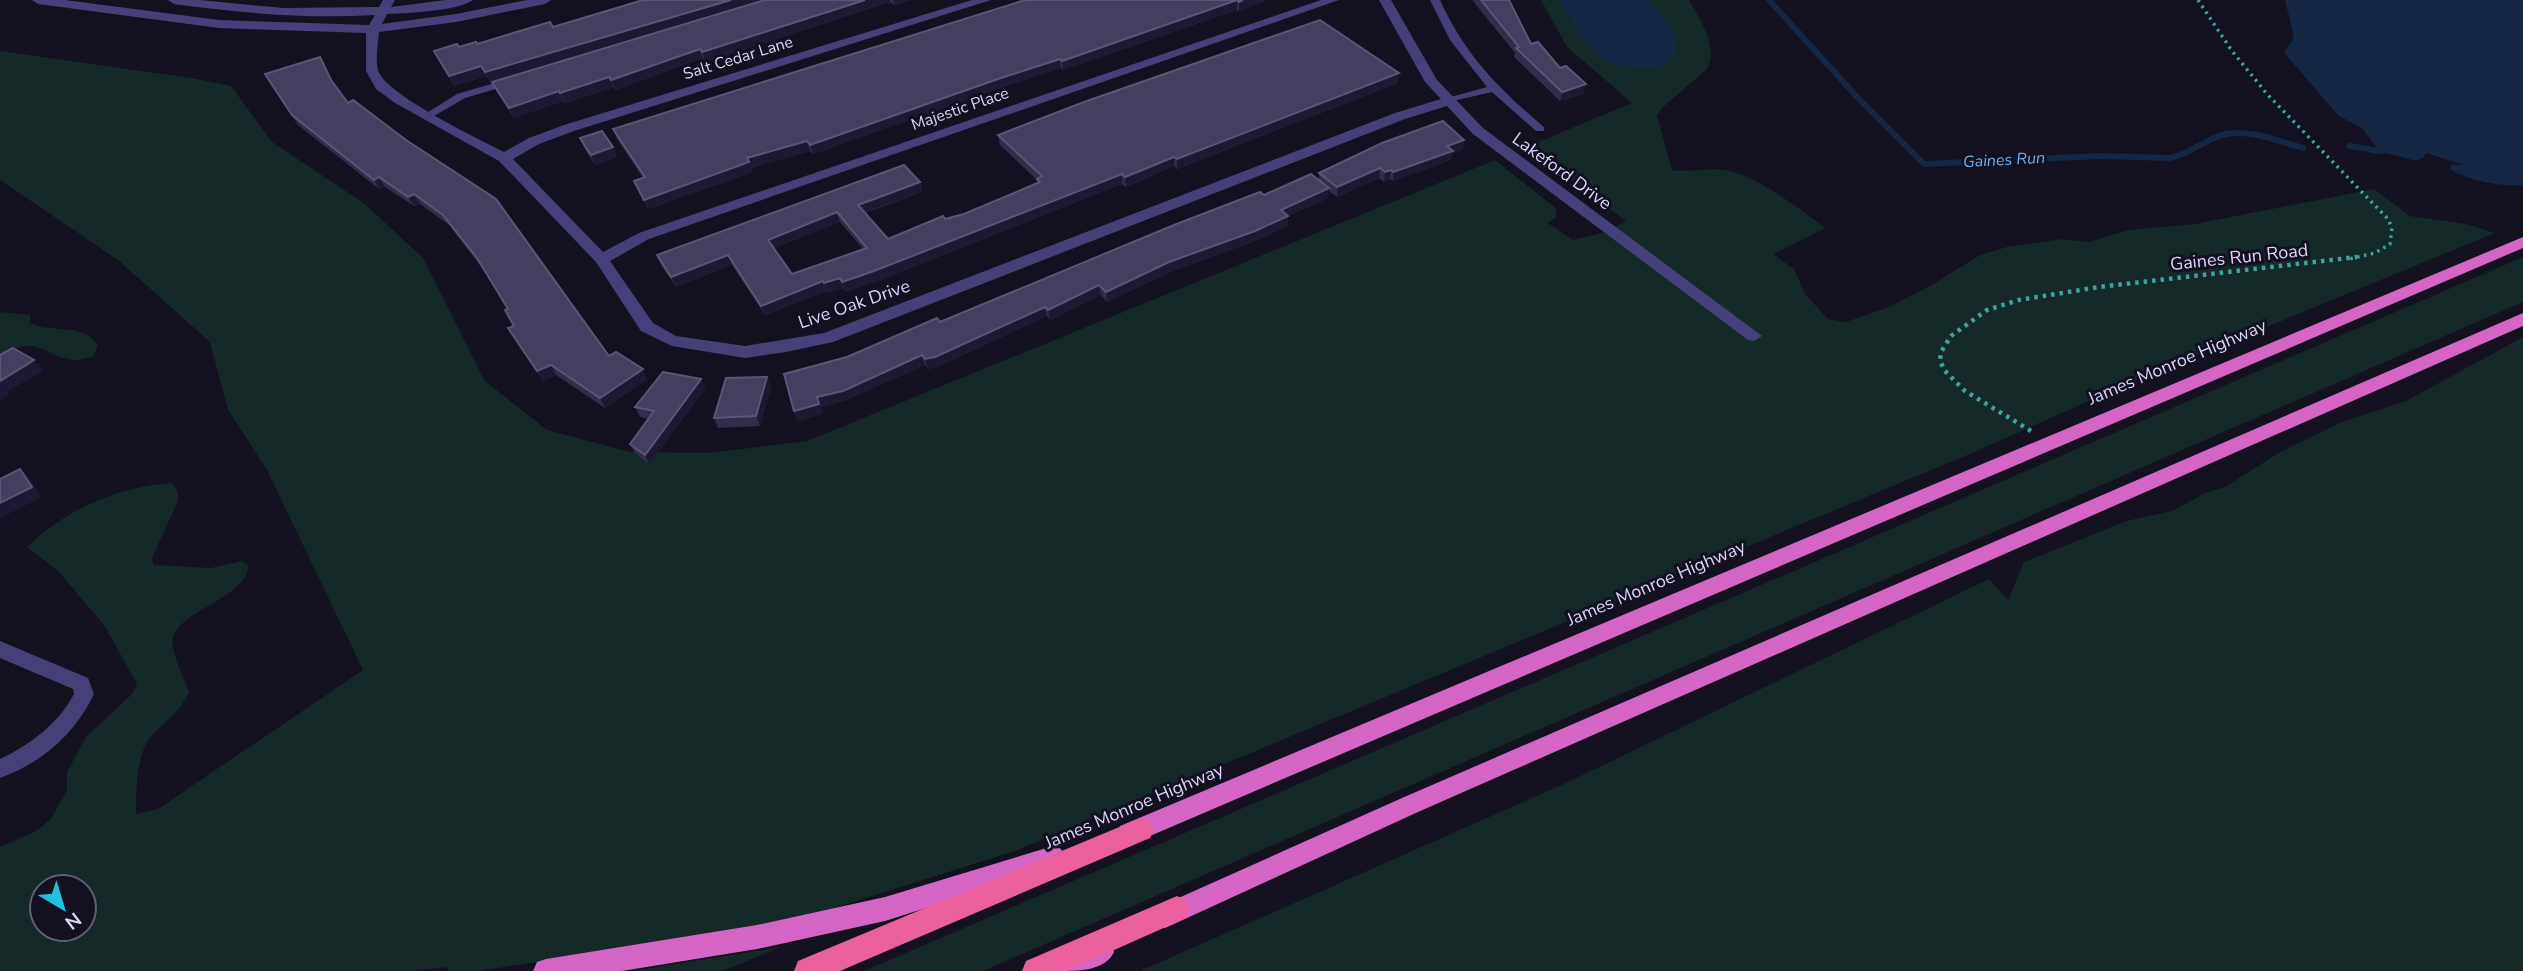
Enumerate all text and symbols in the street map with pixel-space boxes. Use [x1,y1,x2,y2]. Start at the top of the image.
street label: Salt Cedar Lane [680,31,796,85]
street label: Majestic Place [908,82,1012,136]
street label: Lakeford Drive [1507,127,1617,215]
water label: Gaines Run [1962,147,2046,173]
street label: Gaines Run Road [2169,238,2309,276]
street label: Live Oak Drive [795,274,913,334]
street label: James Monroe Highway [2083,313,2271,411]
street label: James Monroe Highway [1562,534,1750,632]
street label: James Monroe Highway [1040,757,1228,855]
north arrow [28,873,98,943]
text: N [59,906,86,935]

